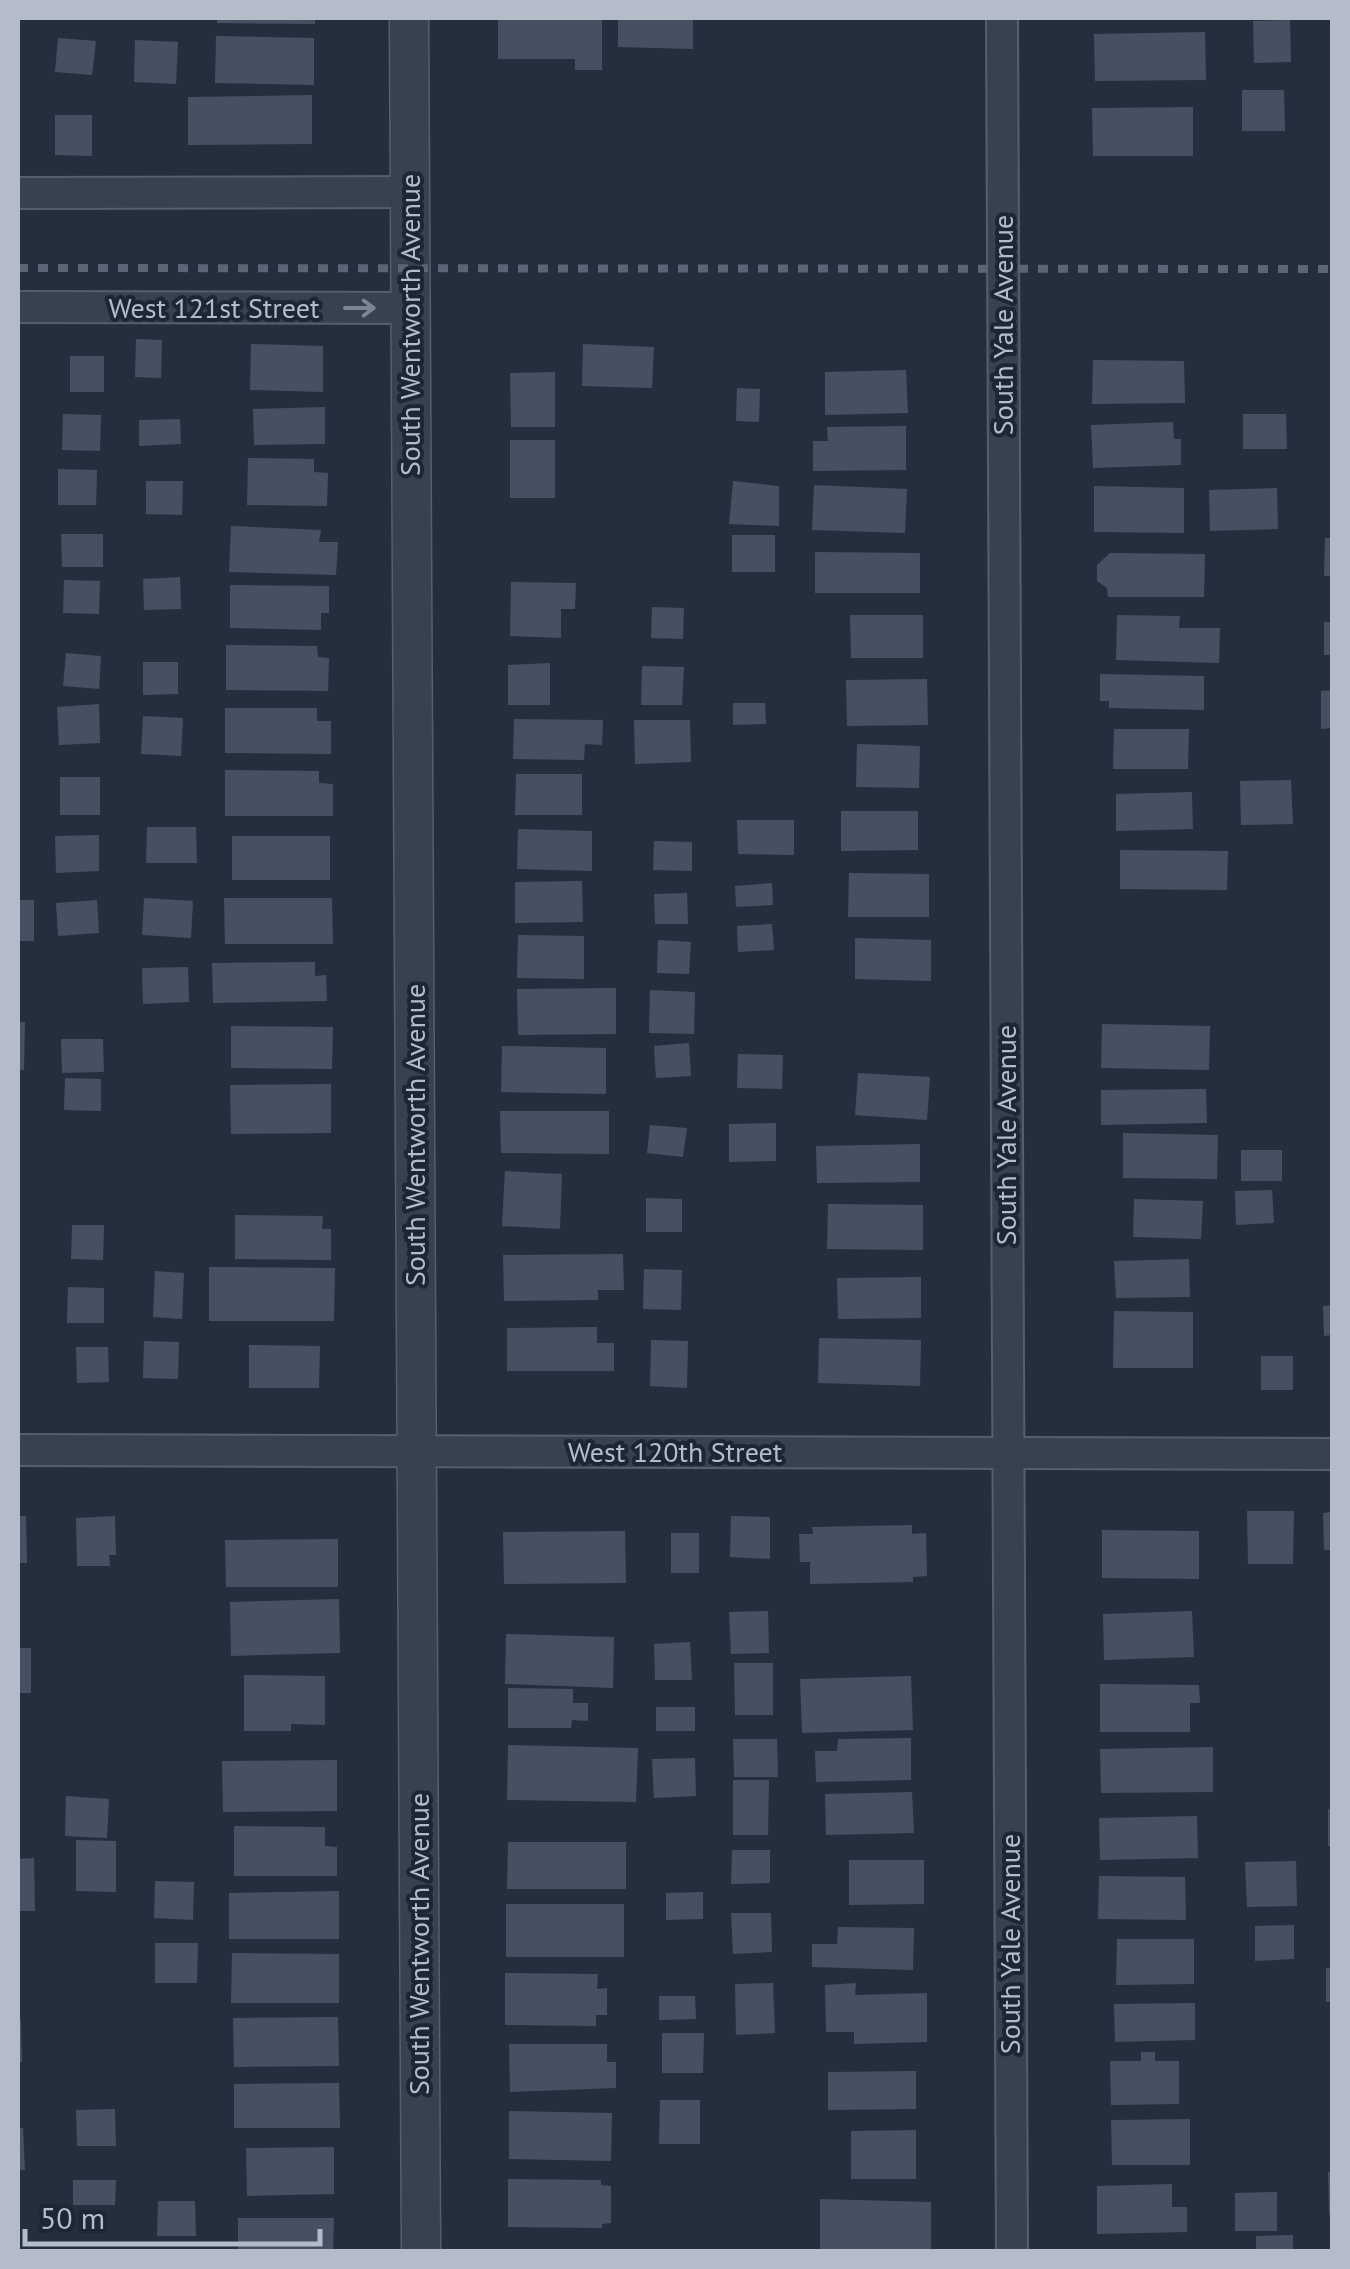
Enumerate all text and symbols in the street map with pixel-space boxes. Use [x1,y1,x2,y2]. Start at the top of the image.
street label: South Wentworth Avenue [391,174,428,476]
street label: South Yale Avenue [984,215,1021,435]
street label: West 121st Street [108,289,320,326]
one-way arrow [342,298,375,318]
street label: South Wentworth Avenue [396,984,433,1286]
street label: South Yale Avenue [987,1025,1024,1245]
street label: West 120th Street [568,1433,783,1470]
street label: South Wentworth Avenue [400,1793,437,2095]
street label: South Yale Avenue [991,1834,1028,2054]
scale bar [25,2184,320,2246]
text: 50 m [40,2198,105,2237]

